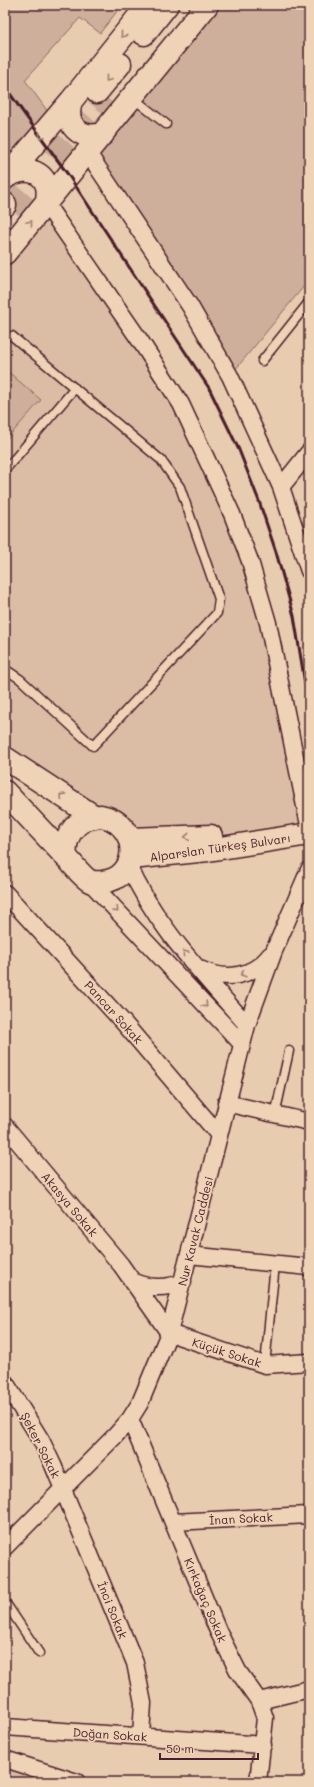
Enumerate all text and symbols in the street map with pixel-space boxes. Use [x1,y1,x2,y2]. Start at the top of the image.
one-way arrow [121,31,128,38]
one-way arrow [105,75,112,82]
one-way arrow [39,131,46,139]
one-way arrow [26,220,33,228]
one-way arrow [59,793,66,800]
street label: Alparslan Türkeş Bulvarı [148,829,292,865]
one-way arrow [184,833,190,842]
one-way arrow [111,905,119,913]
one-way arrow [183,950,190,958]
one-way arrow [240,969,247,977]
street label: Pancar Sokak [81,977,147,1047]
one-way arrow [200,1000,207,1007]
street label: Akasya Sokak [38,1168,102,1240]
street label: Nur Kavak Caddesi [174,1175,216,1287]
street label: Küçük Sokak [190,1333,264,1371]
street label: Şeker Sokak [18,1409,64,1481]
street label: İnan Sokak [209,1508,273,1528]
street label: Kırkağaç Sokak [181,1555,231,1645]
street label: İnci Sokak [94,1579,132,1641]
street label: Doğan Sokak [72,1723,148,1745]
scale bar [160,1735,258,1761]
text: 50 m [166,1740,194,1756]

